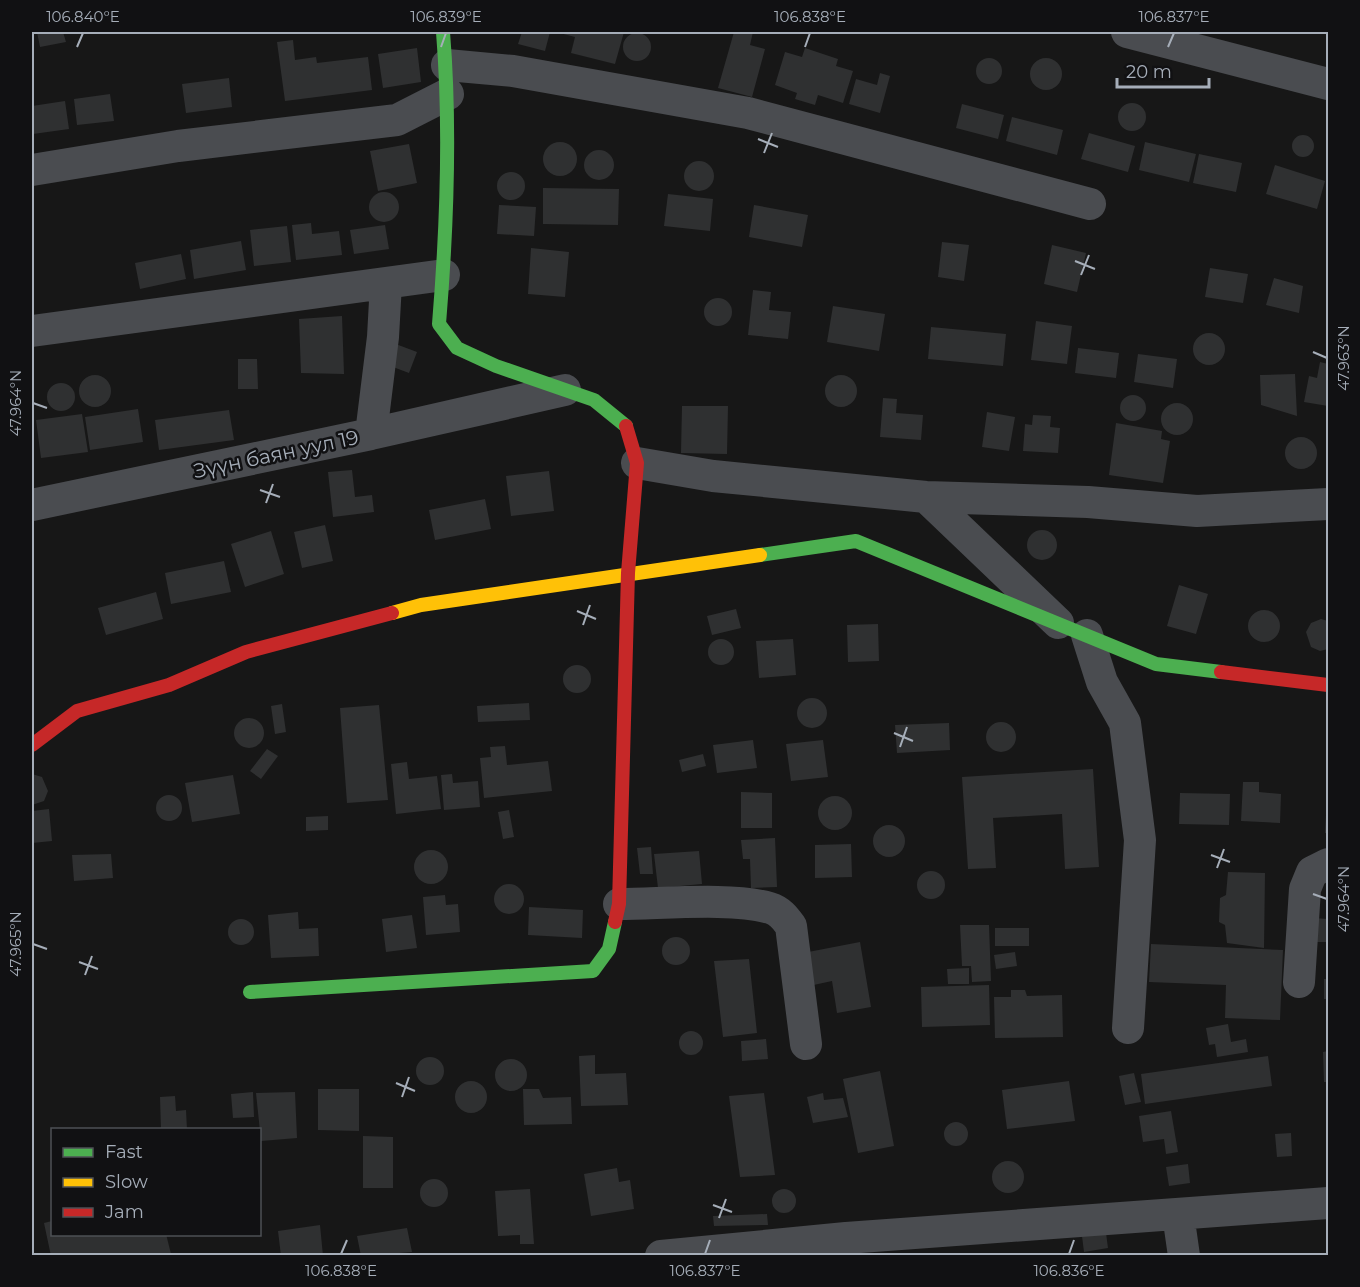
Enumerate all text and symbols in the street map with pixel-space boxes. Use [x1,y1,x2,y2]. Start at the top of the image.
text: 106.840°E [46,7,120,26]
text: 106.839°E [410,7,482,26]
text: 106.838°E [774,7,846,26]
text: 106.837°E [1138,7,1210,26]
scale bar [1117,51,1208,89]
text: 20 m [1126,61,1172,83]
text: 47.963°N [1334,325,1353,391]
text: 47.964°N [6,370,25,436]
street label: Зүүн баян уул 19 [191,425,361,483]
text: 47.964°N [1334,866,1353,932]
text: 47.965°N [6,911,25,977]
legend [51,1128,261,1236]
text: Fast [105,1141,143,1163]
text: Slow [105,1171,148,1193]
text: Jam [104,1201,144,1223]
text: 106.838°E [305,1261,377,1280]
text: 106.837°E [669,1261,741,1280]
text: 106.836°E [1033,1261,1105,1280]

